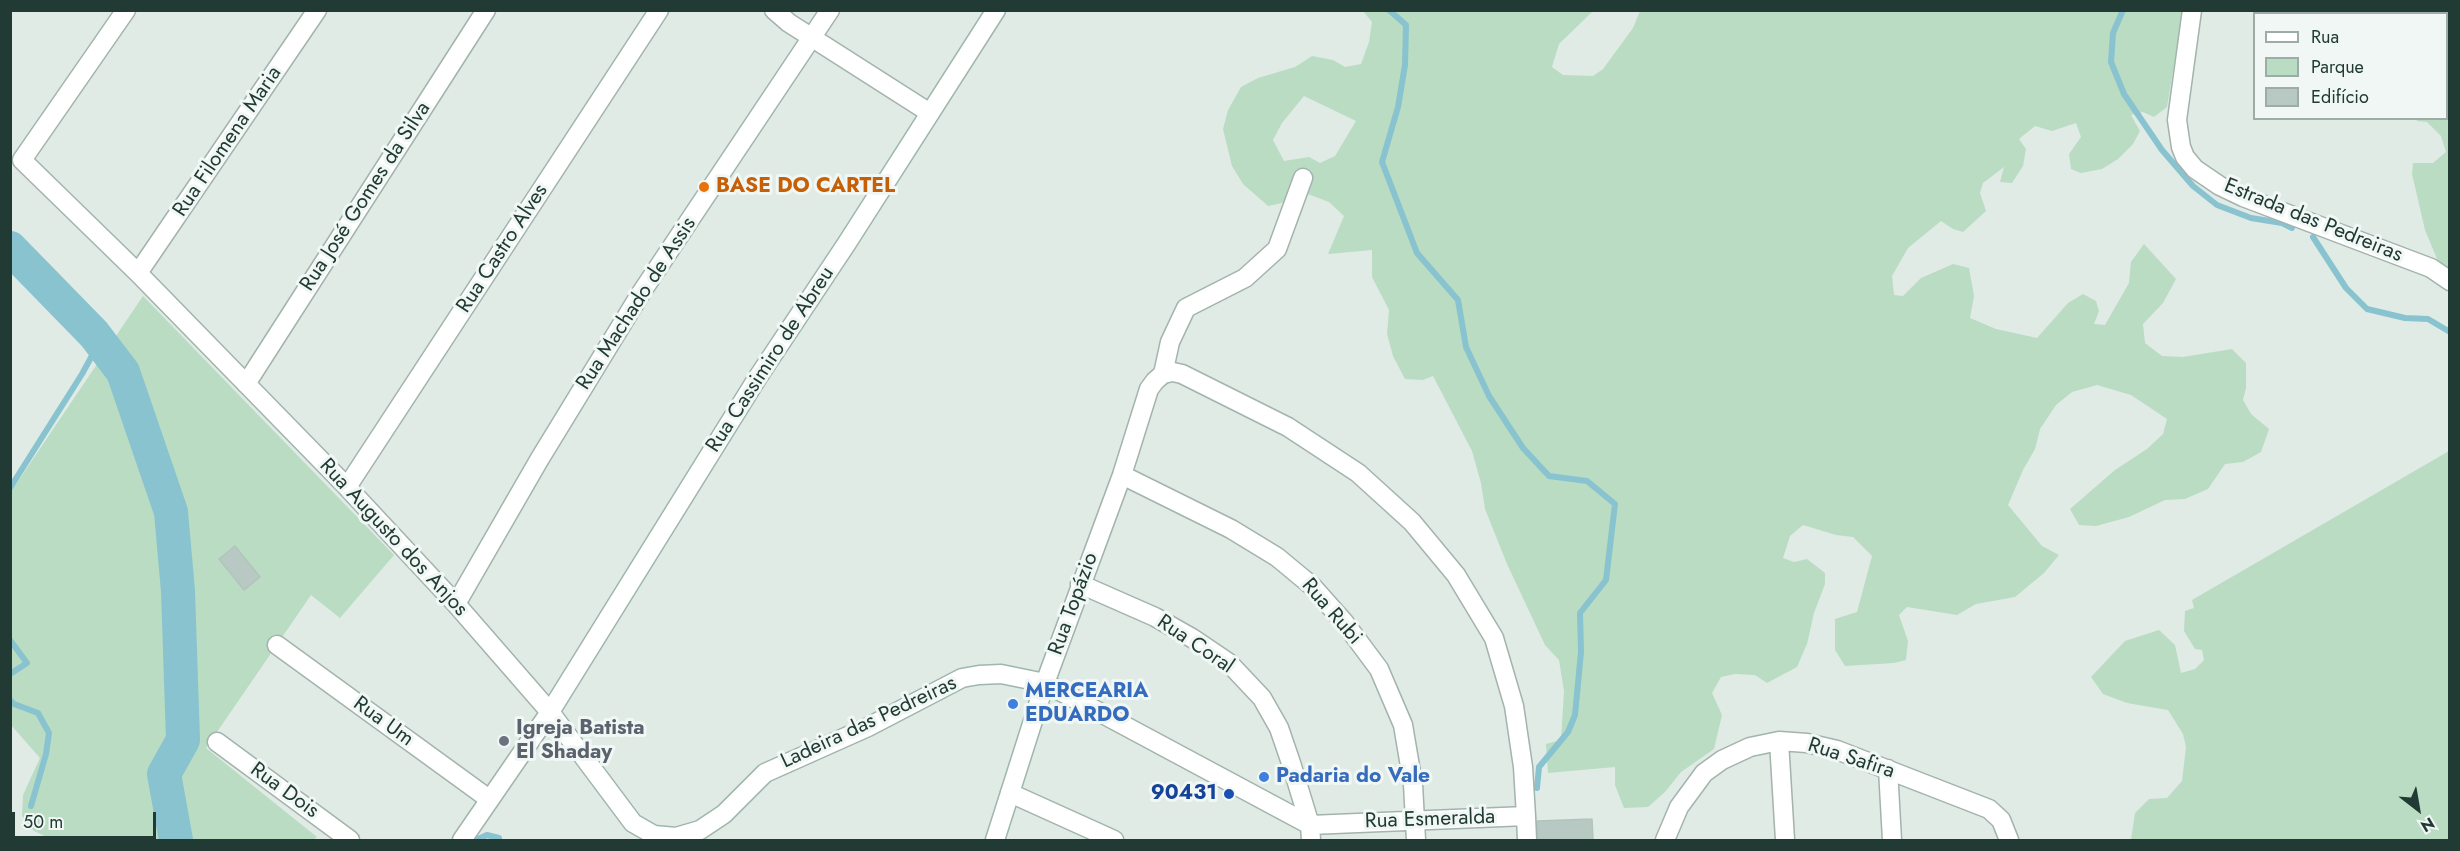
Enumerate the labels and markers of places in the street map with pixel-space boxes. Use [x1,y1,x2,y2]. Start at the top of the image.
place label: BASE DO CARTEL [716,174,895,200]
marker: BASE DO CARTEL [697,180,711,194]
place label: MERCEARIA EDUARDO [1025,679,1149,729]
marker: MERCEARIA EDUARDO [1006,697,1020,711]
place label: Igreja Batista El Shaday [516,716,645,766]
marker: Igreja Batista El Shaday [497,734,511,748]
place label: Padaria do Vale [1276,764,1430,790]
marker: Padaria do Vale [1257,770,1271,784]
place label: 90431 [1151,781,1217,807]
marker: 90431 [1222,787,1236,801]

